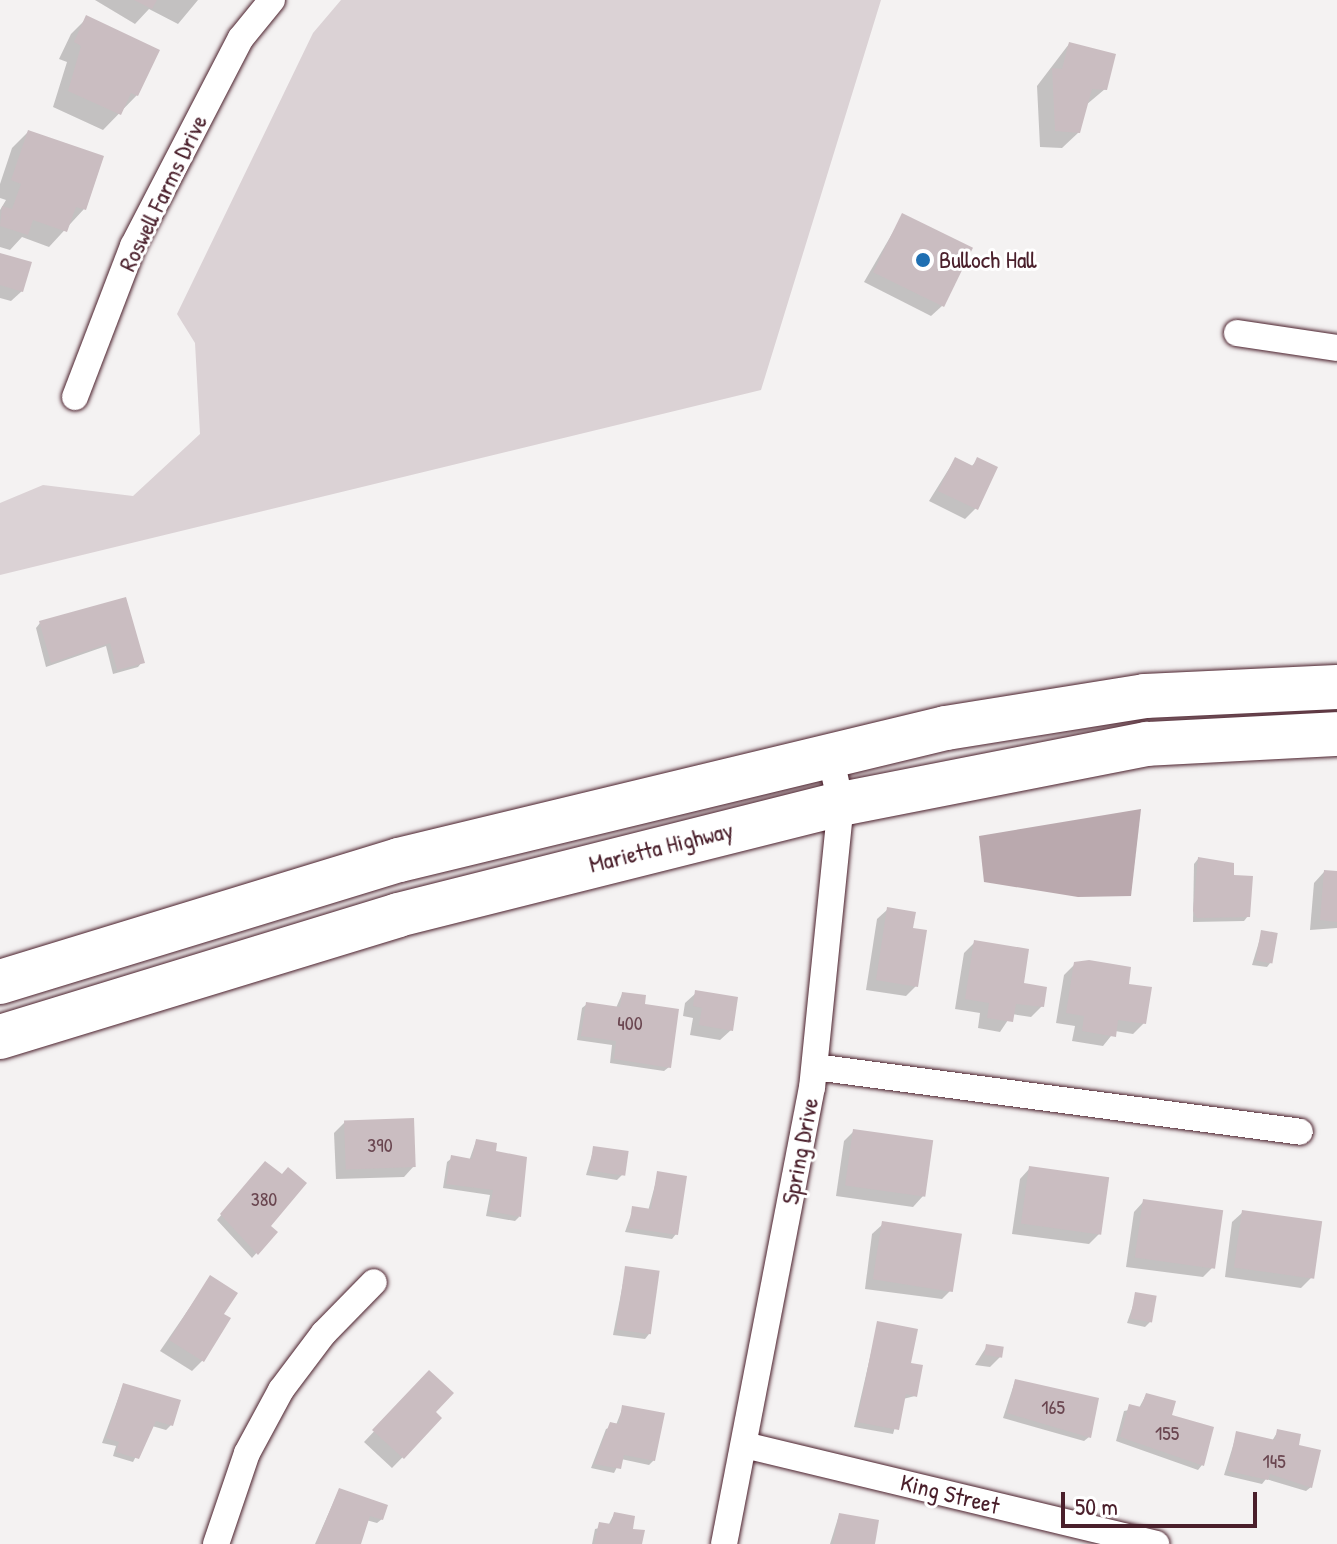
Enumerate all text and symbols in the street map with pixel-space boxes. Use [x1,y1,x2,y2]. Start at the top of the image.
street label: Roswell Farms Drive [113,110,213,276]
place label: Bulloch Hall [939,246,1037,274]
marker: Bulloch Hall [914,251,932,269]
street label: Marietta Highway [586,815,736,879]
house number: 400 [617,1010,643,1034]
street label: Spring Drive [776,1095,824,1207]
house number: 390 [367,1132,393,1156]
house number: 380 [251,1186,277,1210]
house number: 165 [1041,1394,1065,1418]
house number: 155 [1155,1420,1179,1444]
house number: 145 [1262,1448,1286,1472]
street label: King Street [898,1468,1002,1520]
scale bar [1065,1476,1261,1526]
text: 50 m [1075,1490,1118,1522]

